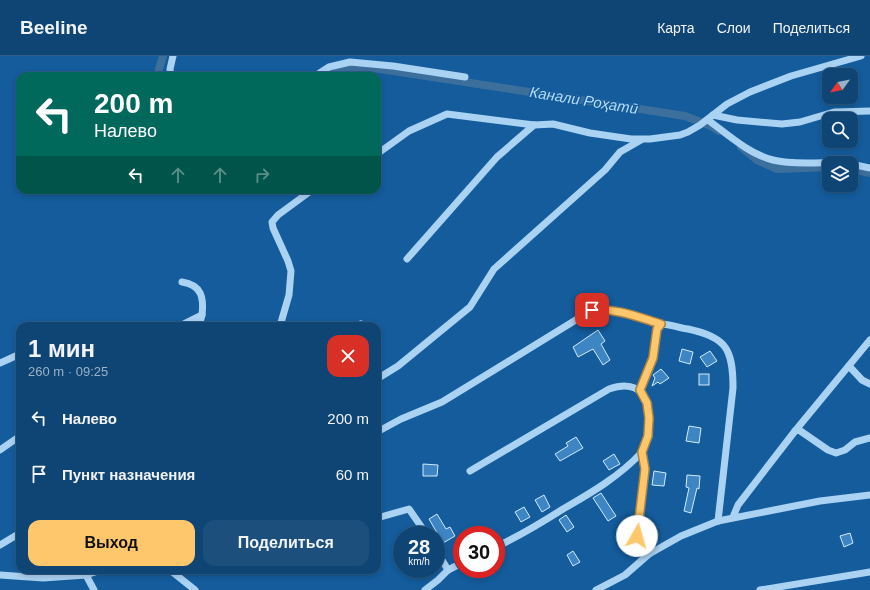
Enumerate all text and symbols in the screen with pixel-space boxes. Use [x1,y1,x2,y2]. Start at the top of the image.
text: Beeline [20,17,88,38]
text: Карта [657,20,695,36]
text: Слои [717,20,751,36]
text: Поделиться [773,20,850,36]
north arrow [822,68,858,104]
map controls [822,68,858,192]
water label: Канали Роҳатӣ [529,83,640,117]
icon: left [28,88,80,140]
text: 200 m [94,88,173,119]
button: search [822,112,858,148]
text: Налево [94,121,157,141]
button: layers [822,156,858,192]
icon: left [125,164,147,186]
icon: ahead [167,164,189,186]
icon: ahead [209,164,231,186]
icon: right [251,164,273,186]
pin [575,293,609,327]
icon: arrive [581,299,603,321]
text: 1 мин [28,335,95,362]
button: close [327,335,369,377]
text: 260 m · 09:25 [28,364,108,379]
icon: left [28,407,50,429]
text: Налево [62,410,117,427]
text: 200 m [327,410,369,427]
icon: arrive [28,463,50,485]
text: Пункт назначения [62,466,195,483]
text: 60 m [336,466,369,483]
position arrow [616,515,658,557]
button: Выход [28,520,195,566]
button: Поделиться [203,520,369,566]
speed limit sign: 30 [453,526,505,578]
text: 28 [408,536,430,558]
text: km/h [408,556,430,567]

